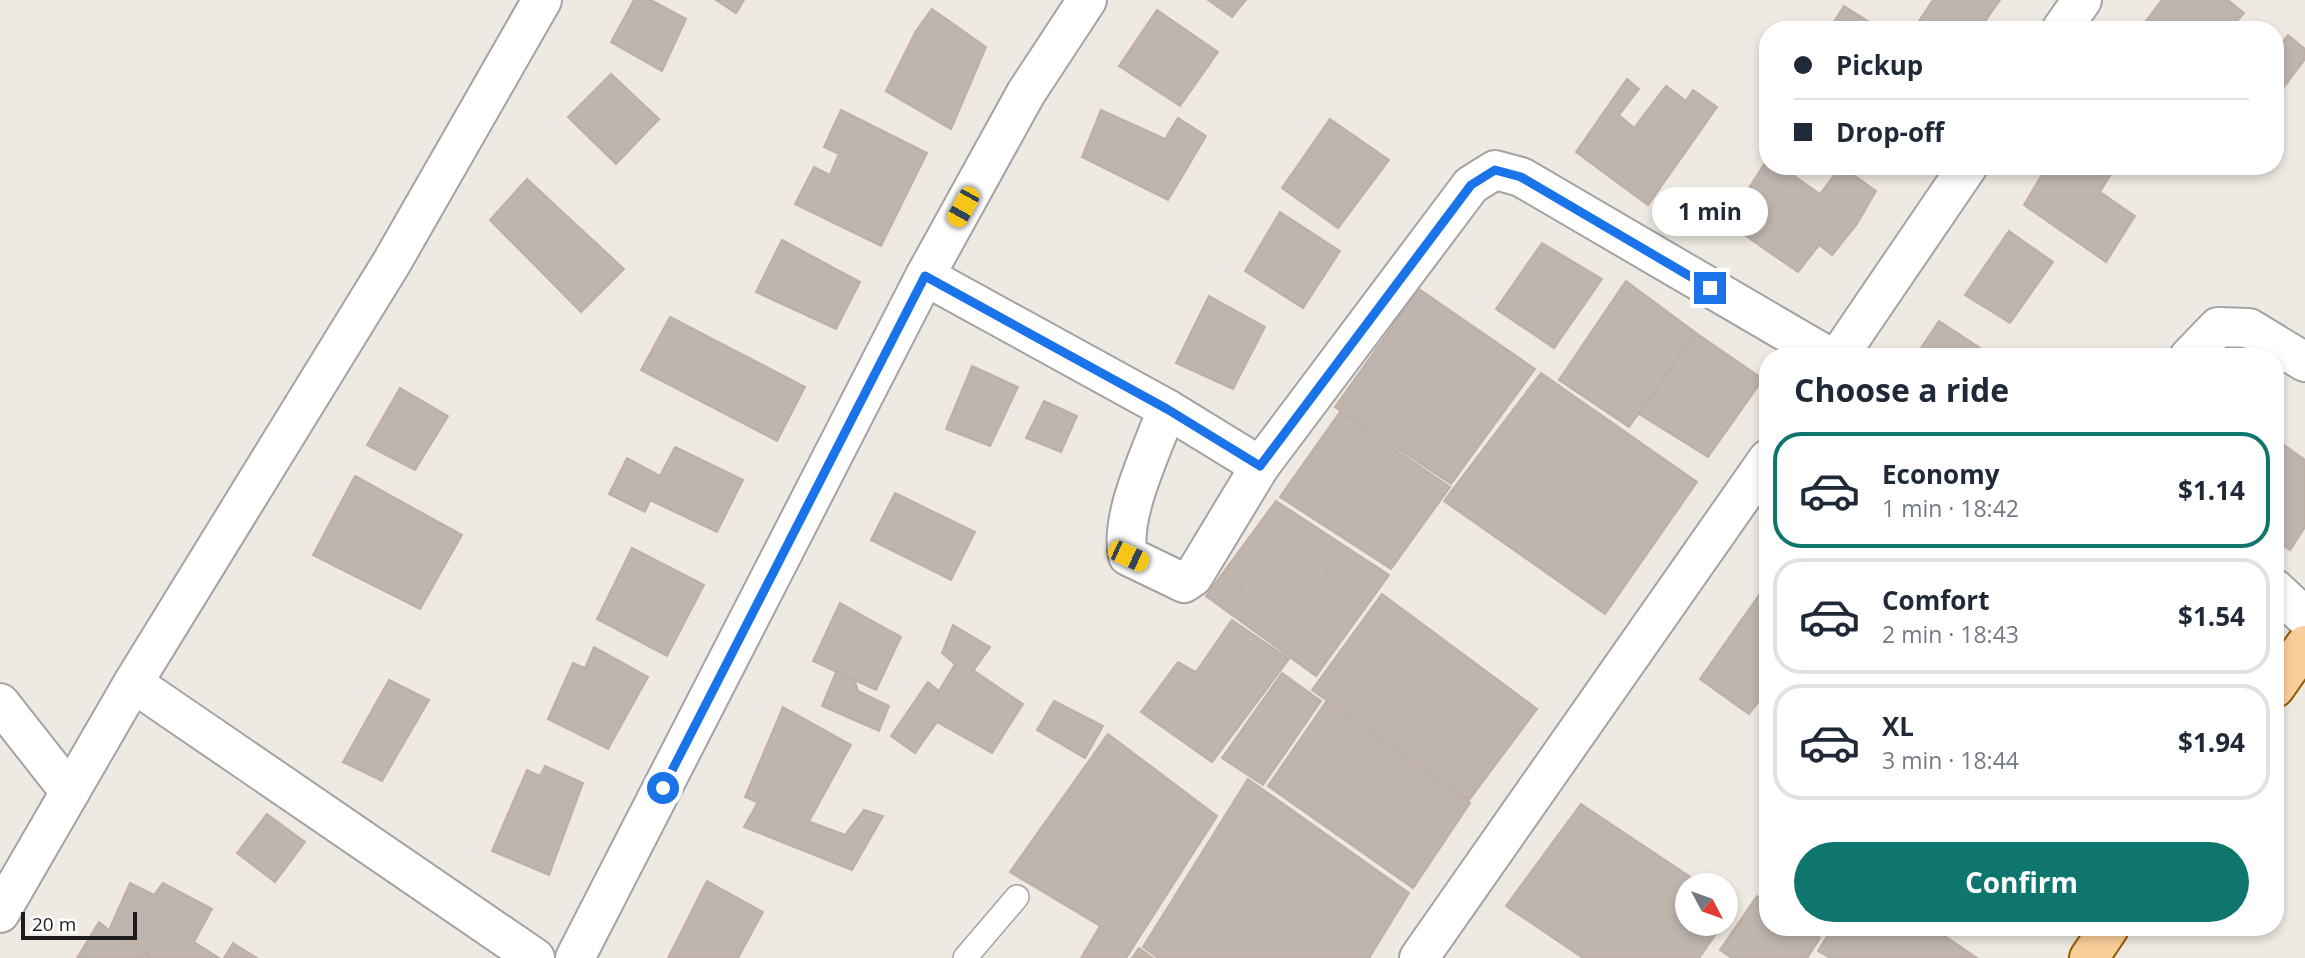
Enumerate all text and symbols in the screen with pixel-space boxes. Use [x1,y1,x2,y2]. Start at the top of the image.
text: Pickup [1836,47,1923,83]
text: Drop-off [1836,114,1944,150]
car [944,184,983,230]
callout: 1 min [1652,187,1768,236]
text: 1 min [1678,195,1742,227]
route end [1694,272,1726,304]
text: Choose a ride [1794,368,2009,411]
text: Economy [1882,456,2000,492]
icon: car [1798,459,1861,522]
text: $1.14 [2178,472,2245,508]
text: 1 min · 18:42 [1882,492,2019,524]
car [1105,538,1152,574]
text: Comfort [1882,582,1989,618]
icon: car [1798,585,1861,648]
text: $1.54 [2178,598,2245,634]
text: 2 min · 18:43 [1882,618,2019,650]
text: XL [1882,708,1914,744]
icon: car [1798,711,1861,774]
text: $1.94 [2178,724,2245,760]
text: 3 min · 18:44 [1882,744,2019,776]
route start [647,772,679,804]
button: Confirm [1794,842,2249,922]
north arrow [1675,873,1738,936]
map controls [1675,873,1738,936]
scale bar [21,909,136,941]
text: 20 m [32,911,76,937]

